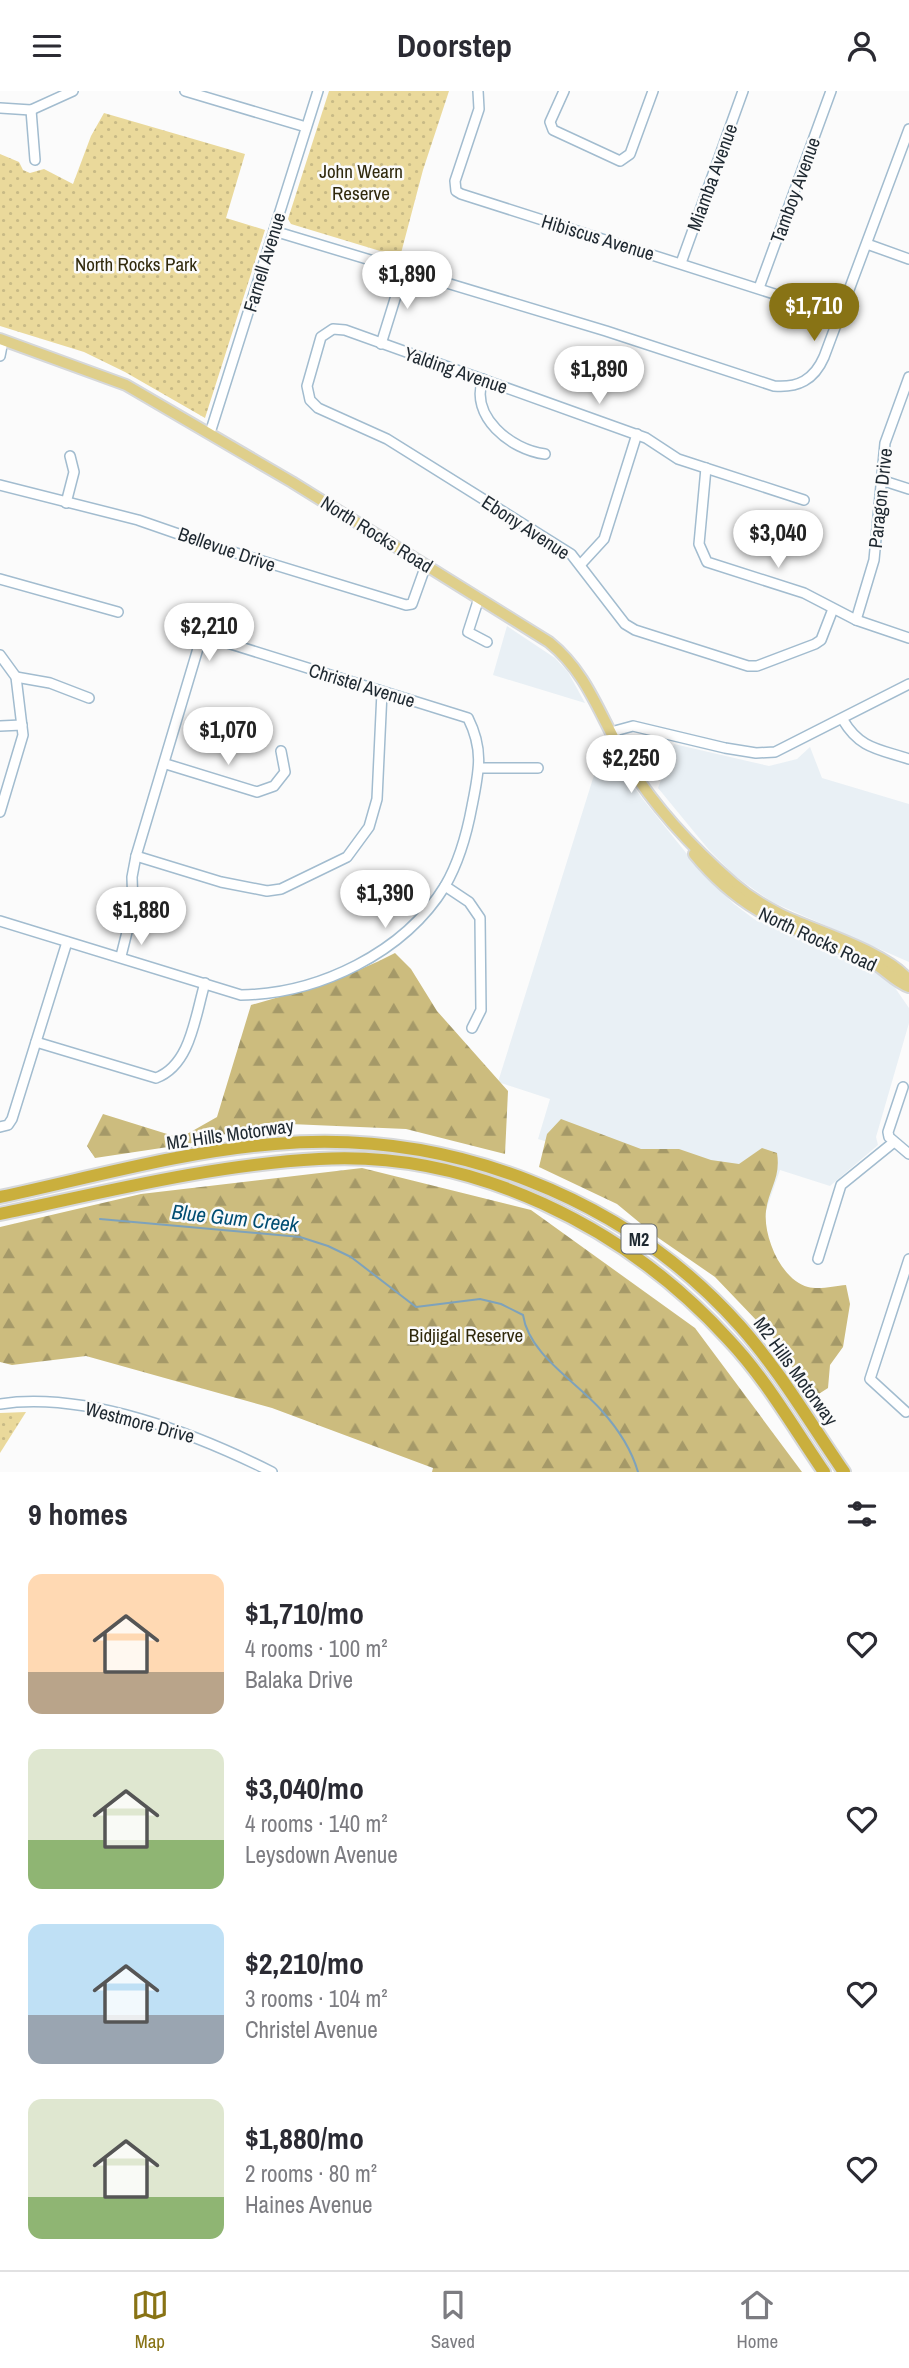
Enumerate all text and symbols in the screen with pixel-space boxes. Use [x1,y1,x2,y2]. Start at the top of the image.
text: Doorstep [397,24,512,67]
icon: menu [28,27,66,65]
icon: person [843,27,881,65]
street label: Miamba Avenue [681,120,743,234]
street label: Tamboy Avenue [764,133,826,247]
park label: John Wearn Reserve [319,158,403,206]
street label: Hibiscus Avenue [538,208,658,266]
street label: Farnell Avenue [237,209,291,315]
park label: North Rocks Park [75,251,197,277]
pin: $1,890 [350,251,464,311]
text: $1,890 [378,258,436,289]
pin: $1,710 [757,283,871,343]
text: $1,710 [785,290,843,321]
street label: Yalding Avenue [401,340,511,400]
pin: $1,890 [542,347,656,406]
text: $1,890 [570,353,628,384]
street label: Paragon Drive [862,447,898,549]
street label: North Rocks Road [316,489,438,579]
street label: Ebony Avenue [477,489,575,565]
pin: $3,040 [721,511,835,570]
text: $3,040 [749,517,807,548]
street label: Bellevue Drive [175,520,279,578]
pin: $2,210 [152,603,266,663]
text: $2,210 [180,610,238,641]
street label: Christel Avenue [306,657,418,713]
pin: $1,070 [171,707,285,767]
text: $1,070 [199,714,257,745]
pin: $2,250 [574,735,688,795]
text: $2,250 [602,742,660,773]
pin: $1,390 [328,871,442,930]
text: $1,390 [356,877,414,908]
pin: $1,880 [84,887,198,947]
text: $1,880 [112,894,170,925]
street label: North Rocks Road [755,900,881,978]
street label: M2 Hills Motorway [165,1112,295,1156]
water label: Blue Gum Creek [170,1197,301,1239]
road number: M2 [622,1225,656,1253]
street label: M2 Hills Motorway [748,1312,844,1431]
park label: Bidjigal Reserve [409,1322,523,1348]
street label: Westmore Drive [82,1395,198,1449]
text: 9 homes [28,1494,128,1534]
icon: filters [843,1495,881,1533]
text: $1,710/mo [245,1593,364,1633]
icon: home [84,1602,168,1686]
icon: heart [843,1625,881,1663]
text: 4 rooms · 100 m² [245,1633,388,1664]
text: Balaka Drive [245,1664,353,1695]
text: $3,040/mo [245,1768,364,1808]
icon: home [84,1777,168,1861]
icon: heart [843,1800,881,1838]
text: 4 rooms · 140 m² [245,1808,388,1839]
text: Leysdown Avenue [245,1839,398,1870]
text: $2,210/mo [245,1943,364,1983]
icon: home [84,1952,168,2036]
icon: heart [843,1975,881,2013]
text: 3 rooms · 104 m² [245,1983,388,2014]
text: Christel Avenue [245,2014,378,2045]
text: $1,880/mo [245,2118,364,2158]
icon: home [84,2127,168,2211]
icon: heart [843,2150,881,2188]
text: 2 rooms · 80 m² [245,2158,377,2189]
text: Haines Avenue [245,2189,373,2220]
tab: Map [131,2286,169,2354]
tab: Saved [431,2286,475,2354]
tab: Home [737,2286,778,2354]

